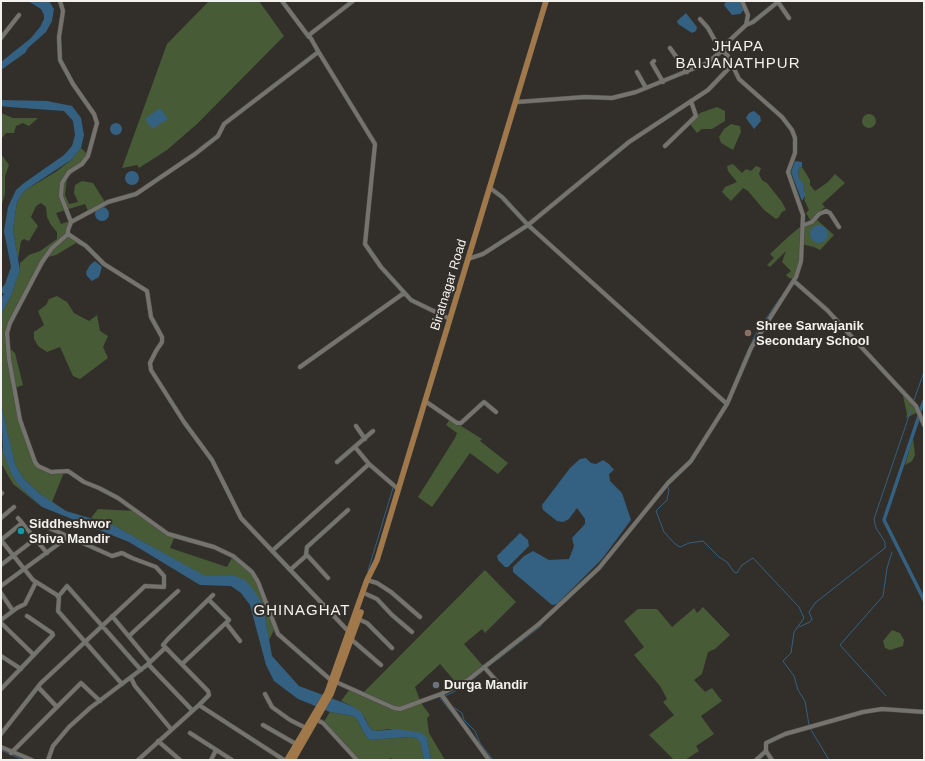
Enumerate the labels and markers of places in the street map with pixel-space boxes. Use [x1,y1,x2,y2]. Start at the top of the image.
place label: Shree Sarwajanik Secondary School [756,318,869,349]
marker: Shree Sarwajanik Secondary School [743,328,753,338]
place label: Siddheshwor Shiva Mandir [29,516,111,547]
marker: Siddheshwor Shiva Mandir [16,526,26,536]
place label: Durga Mandir [444,677,528,693]
marker: Durga Mandir [431,680,441,690]

